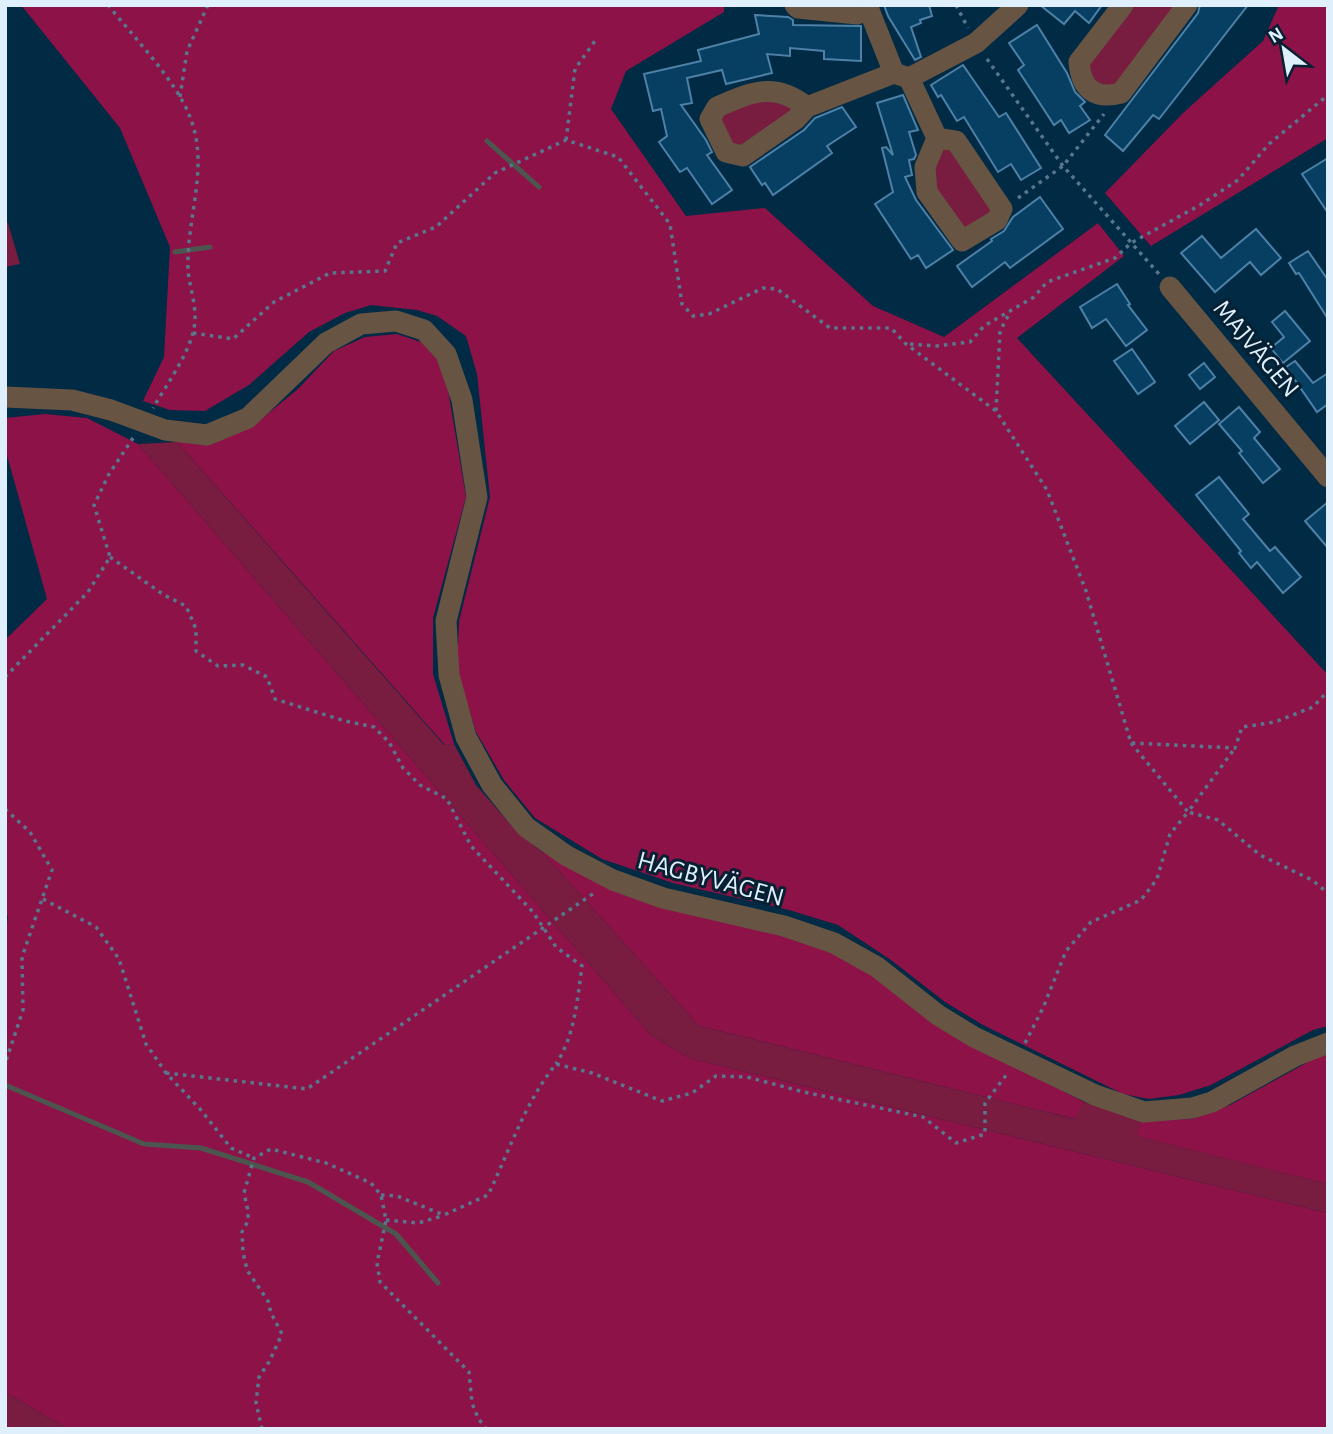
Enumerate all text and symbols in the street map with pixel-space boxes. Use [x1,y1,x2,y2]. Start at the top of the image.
north arrow [1249,14,1319,84]
text: N [1265,24,1287,47]
street label: MAJVÄGEN [1208,295,1305,402]
street label: HAGBYVÄGEN [635,846,787,911]

